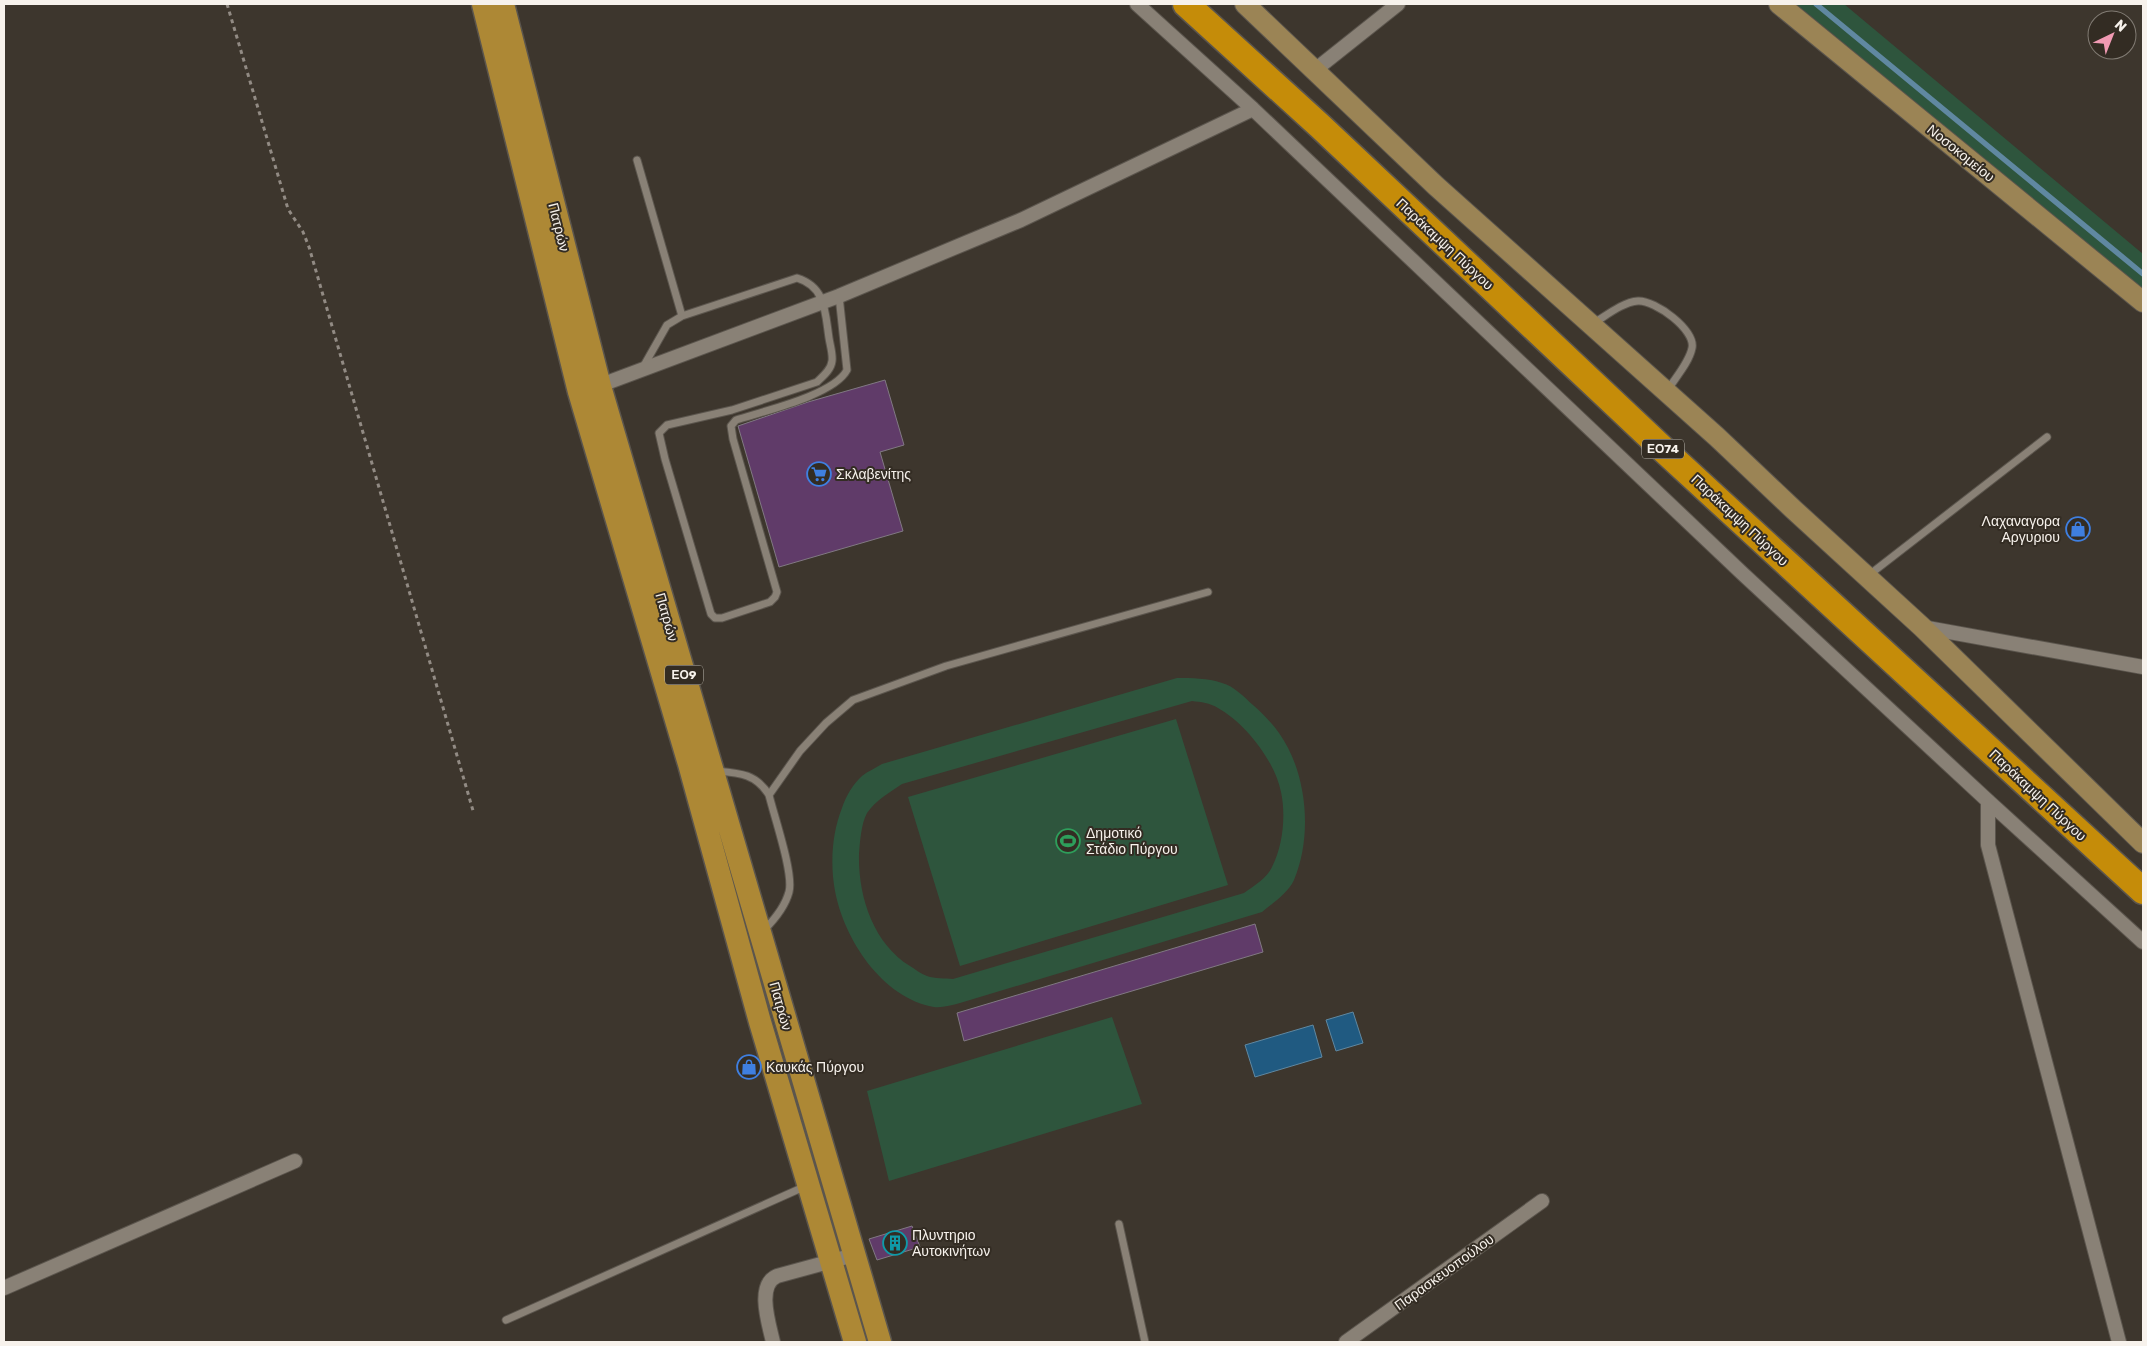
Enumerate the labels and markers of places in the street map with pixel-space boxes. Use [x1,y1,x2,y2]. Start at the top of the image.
supermarket icon: Σκλαβενίτης [806,461,832,487]
place label: Σκλαβενίτης [836,466,911,483]
place label: Λαχαναγορα Αργυριου [1982,513,2060,546]
shop icon: Λαχαναγορα Αργυριου [2065,516,2091,542]
place label: Δημοτικό Στάδιο Πύργου [1086,825,1178,858]
sports icon: Δημοτικό Στάδιο Πύργου [1055,828,1081,854]
shop icon: Καυκάς Πύργου [736,1054,762,1080]
place label: Καυκάς Πύργου [766,1059,864,1076]
place label: Πλυντηριο Αυτοκινήτων [912,1227,990,1260]
building icon: Πλυντηριο Αυτοκινήτων [882,1230,908,1256]

